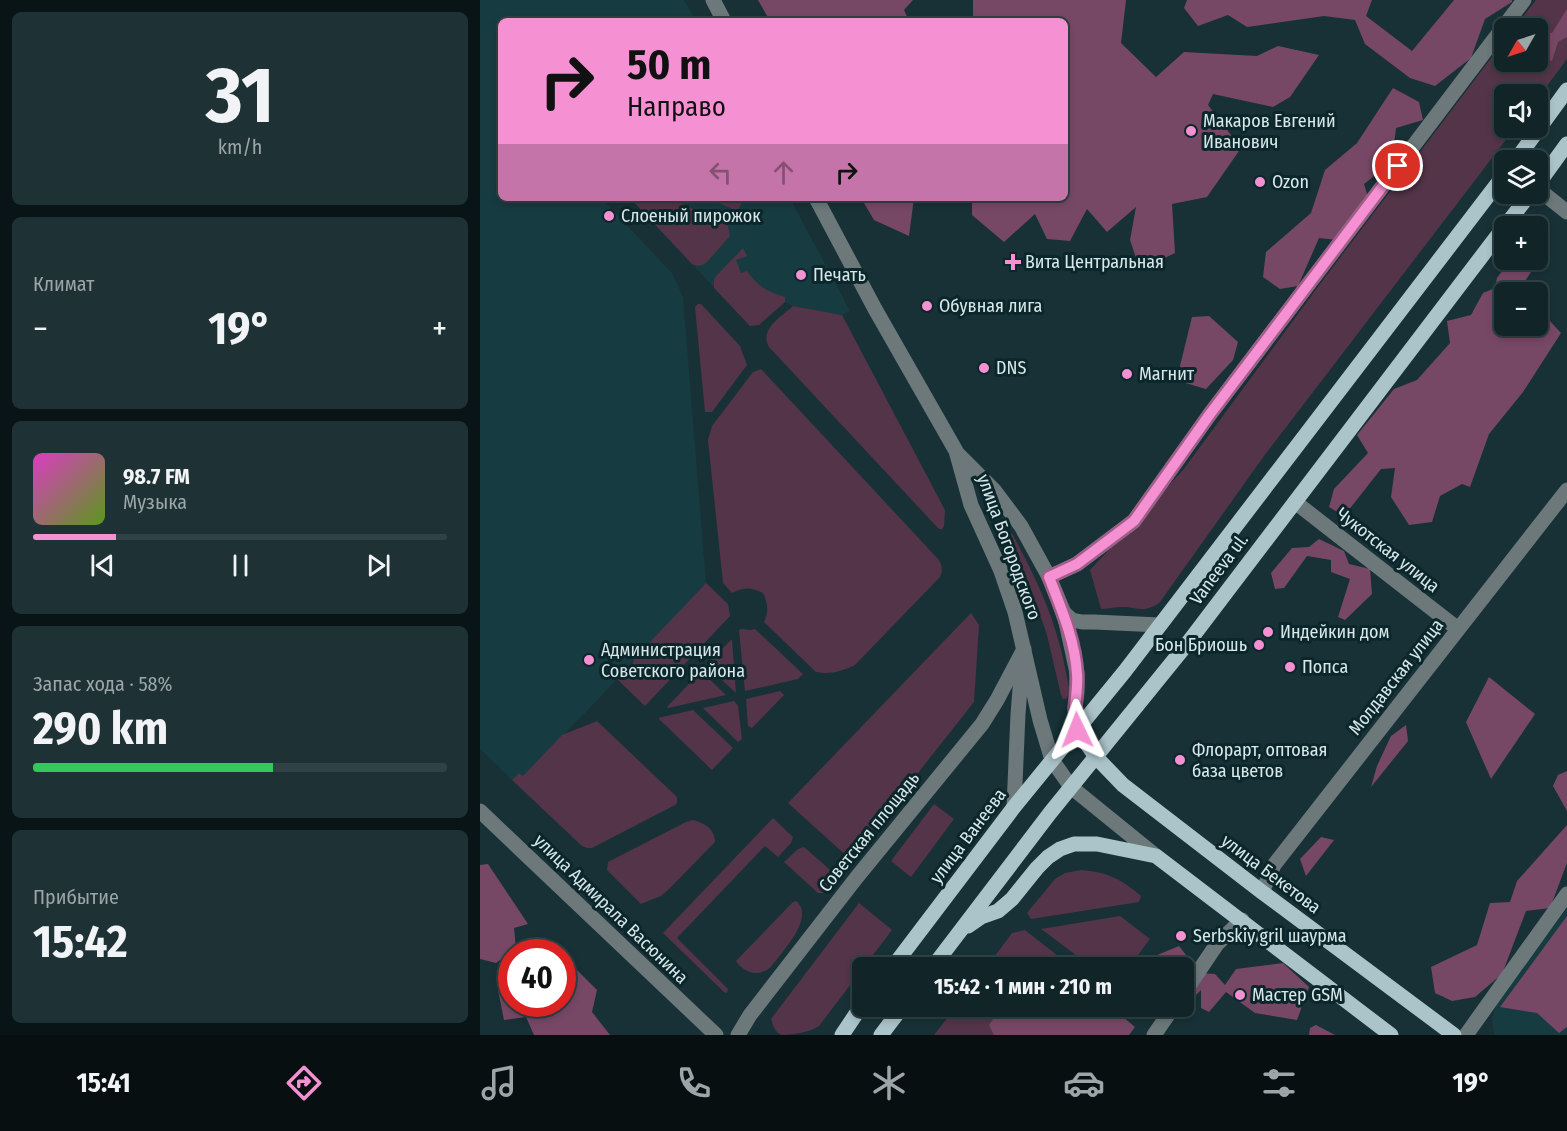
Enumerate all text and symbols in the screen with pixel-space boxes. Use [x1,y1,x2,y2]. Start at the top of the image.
north arrow [1494,18,1548,72]
map controls [1494,18,1548,336]
text: 50 m [627,40,711,90]
icon: right [528,42,606,120]
text: 31 [206,49,274,143]
button: sound [1494,84,1548,138]
text: Направо [627,91,726,123]
place label: Макаров Евгений Иванович [1203,110,1336,153]
marker: Макаров Евгений Иванович [1184,124,1198,138]
text: km/h [218,135,262,159]
pin [1372,140,1423,191]
icon: arrive [1381,149,1414,182]
button: layers [1494,150,1548,204]
icon: left [704,156,737,189]
icon: ahead [767,156,800,189]
icon: right [830,156,863,189]
place label: Ozon [1272,171,1309,193]
marker: Ozon [1253,175,1267,189]
place label: Слоеный пирожок [621,205,761,227]
marker: Слоеный пирожок [602,209,616,223]
button: + [1494,216,1548,270]
place label: Вита Центральная [1025,251,1164,273]
marker: Вита Центральная [1006,255,1020,269]
place label: Печать [813,264,866,286]
marker: Печать [794,268,808,282]
text: Климат [33,272,94,296]
button: − [1494,282,1548,336]
place label: Обувная лига [939,295,1042,317]
marker: Обувная лига [920,299,934,313]
text: 19° [208,302,272,356]
text: − [33,309,48,349]
text: + [432,309,447,349]
place label: DNS [996,357,1026,379]
marker: DNS [977,361,991,375]
place label: Магнит [1139,363,1195,385]
marker: Магнит [1120,367,1134,381]
text: 98.7 FM [123,463,190,490]
street label: улица Богородского [972,471,1046,623]
text: Музыка [123,490,187,514]
street label: Чукотская улица [1332,503,1444,597]
street label: Vaneeva ul. [1185,529,1253,609]
icon: previous [86,549,119,582]
icon: pause [224,549,257,582]
icon: next [362,549,395,582]
street label: Молдавская улица [1344,614,1448,739]
place label: Индейкин дом [1280,621,1390,643]
marker: Индейкин дом [1261,625,1275,639]
place label: Бон Бриошь [1155,634,1247,656]
marker: Бон Бриошь [1252,638,1266,652]
place label: Администрация Советского района [601,639,745,682]
marker: Администрация Советского района [582,653,596,667]
place label: Попса [1302,656,1348,678]
marker: Попса [1283,660,1297,674]
text: Запас хода · 58% [33,672,173,696]
position arrow [1045,698,1109,762]
text: 290 km [33,702,168,756]
place label: Флорарт, оптовая база цветов [1192,739,1327,782]
marker: Флорарт, оптовая база цветов [1173,753,1187,767]
street label: Советская площадь [814,768,924,896]
street label: улица Ванеева [925,784,1011,888]
street label: улица Адмирала Васюнина [529,830,693,989]
street label: улица Бекетова [1217,830,1325,919]
text: Прибытие [33,885,119,909]
text: 15:42 [33,915,128,969]
place label: Serbskiy gril шаурма [1193,925,1347,947]
marker: Serbskiy gril шаурма [1174,929,1188,943]
speed limit sign: 40 [498,939,576,1017]
text: 15:42 · 1 мин · 210 m [934,973,1112,1000]
place label: Мастер GSM [1252,984,1343,1006]
marker: Мастер GSM [1233,988,1247,1002]
icon: directions [283,1062,325,1104]
icon: music [478,1062,520,1104]
icon: phone [673,1062,715,1104]
icon: climate [868,1062,910,1104]
icon: car [1063,1062,1105,1104]
icon: filters [1258,1062,1300,1104]
text: 15:41 [76,1067,131,1099]
text: 19° [1453,1067,1491,1099]

